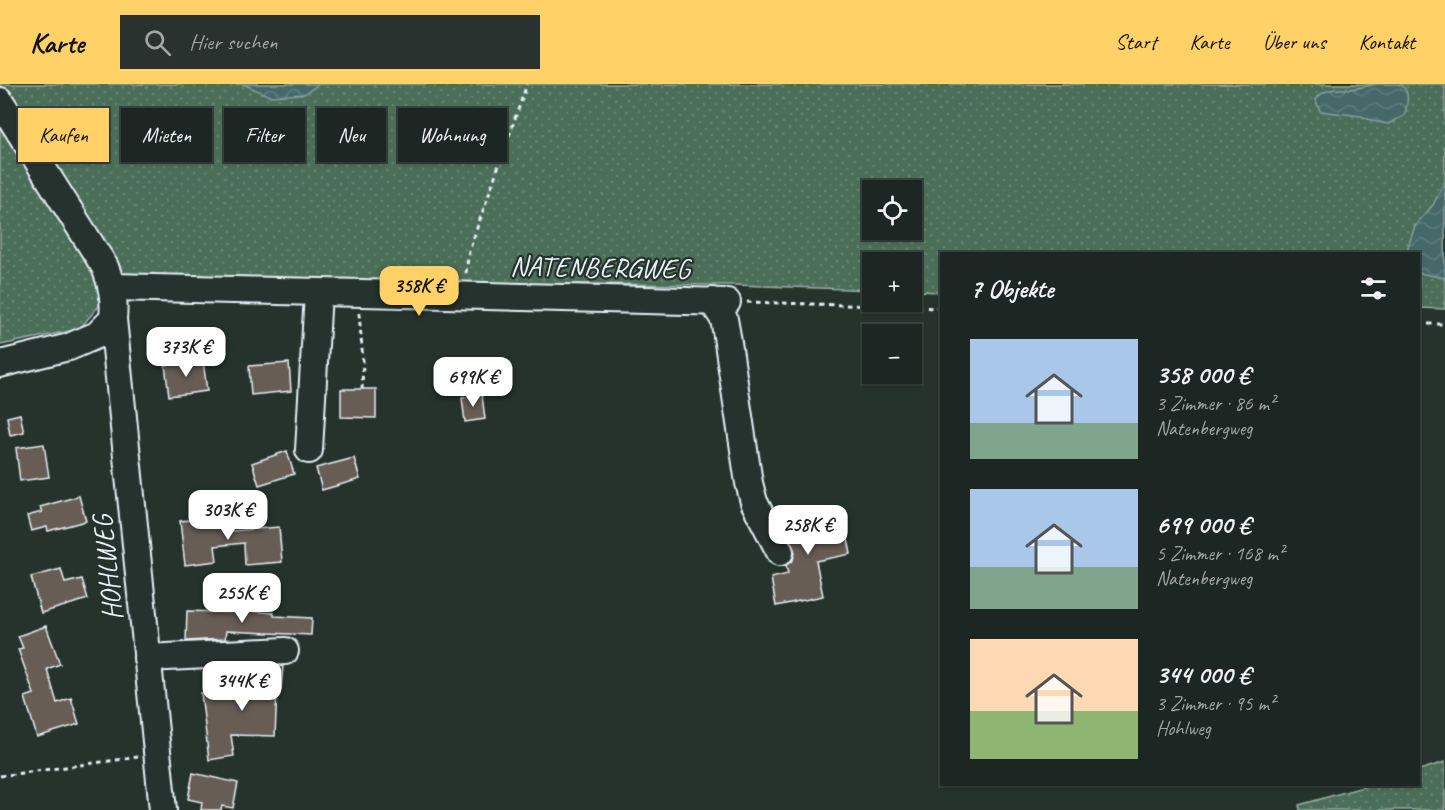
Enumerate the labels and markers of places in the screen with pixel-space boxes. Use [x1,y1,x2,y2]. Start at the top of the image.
pin: 358K € [370,266,468,317]
pin: 373K € [137,327,235,378]
pin: 699K € [424,357,522,408]
pin: 303K € [179,490,277,541]
pin: 258K € [759,505,857,556]
pin: 255K € [193,573,291,624]
pin: 344K € [193,661,291,712]

